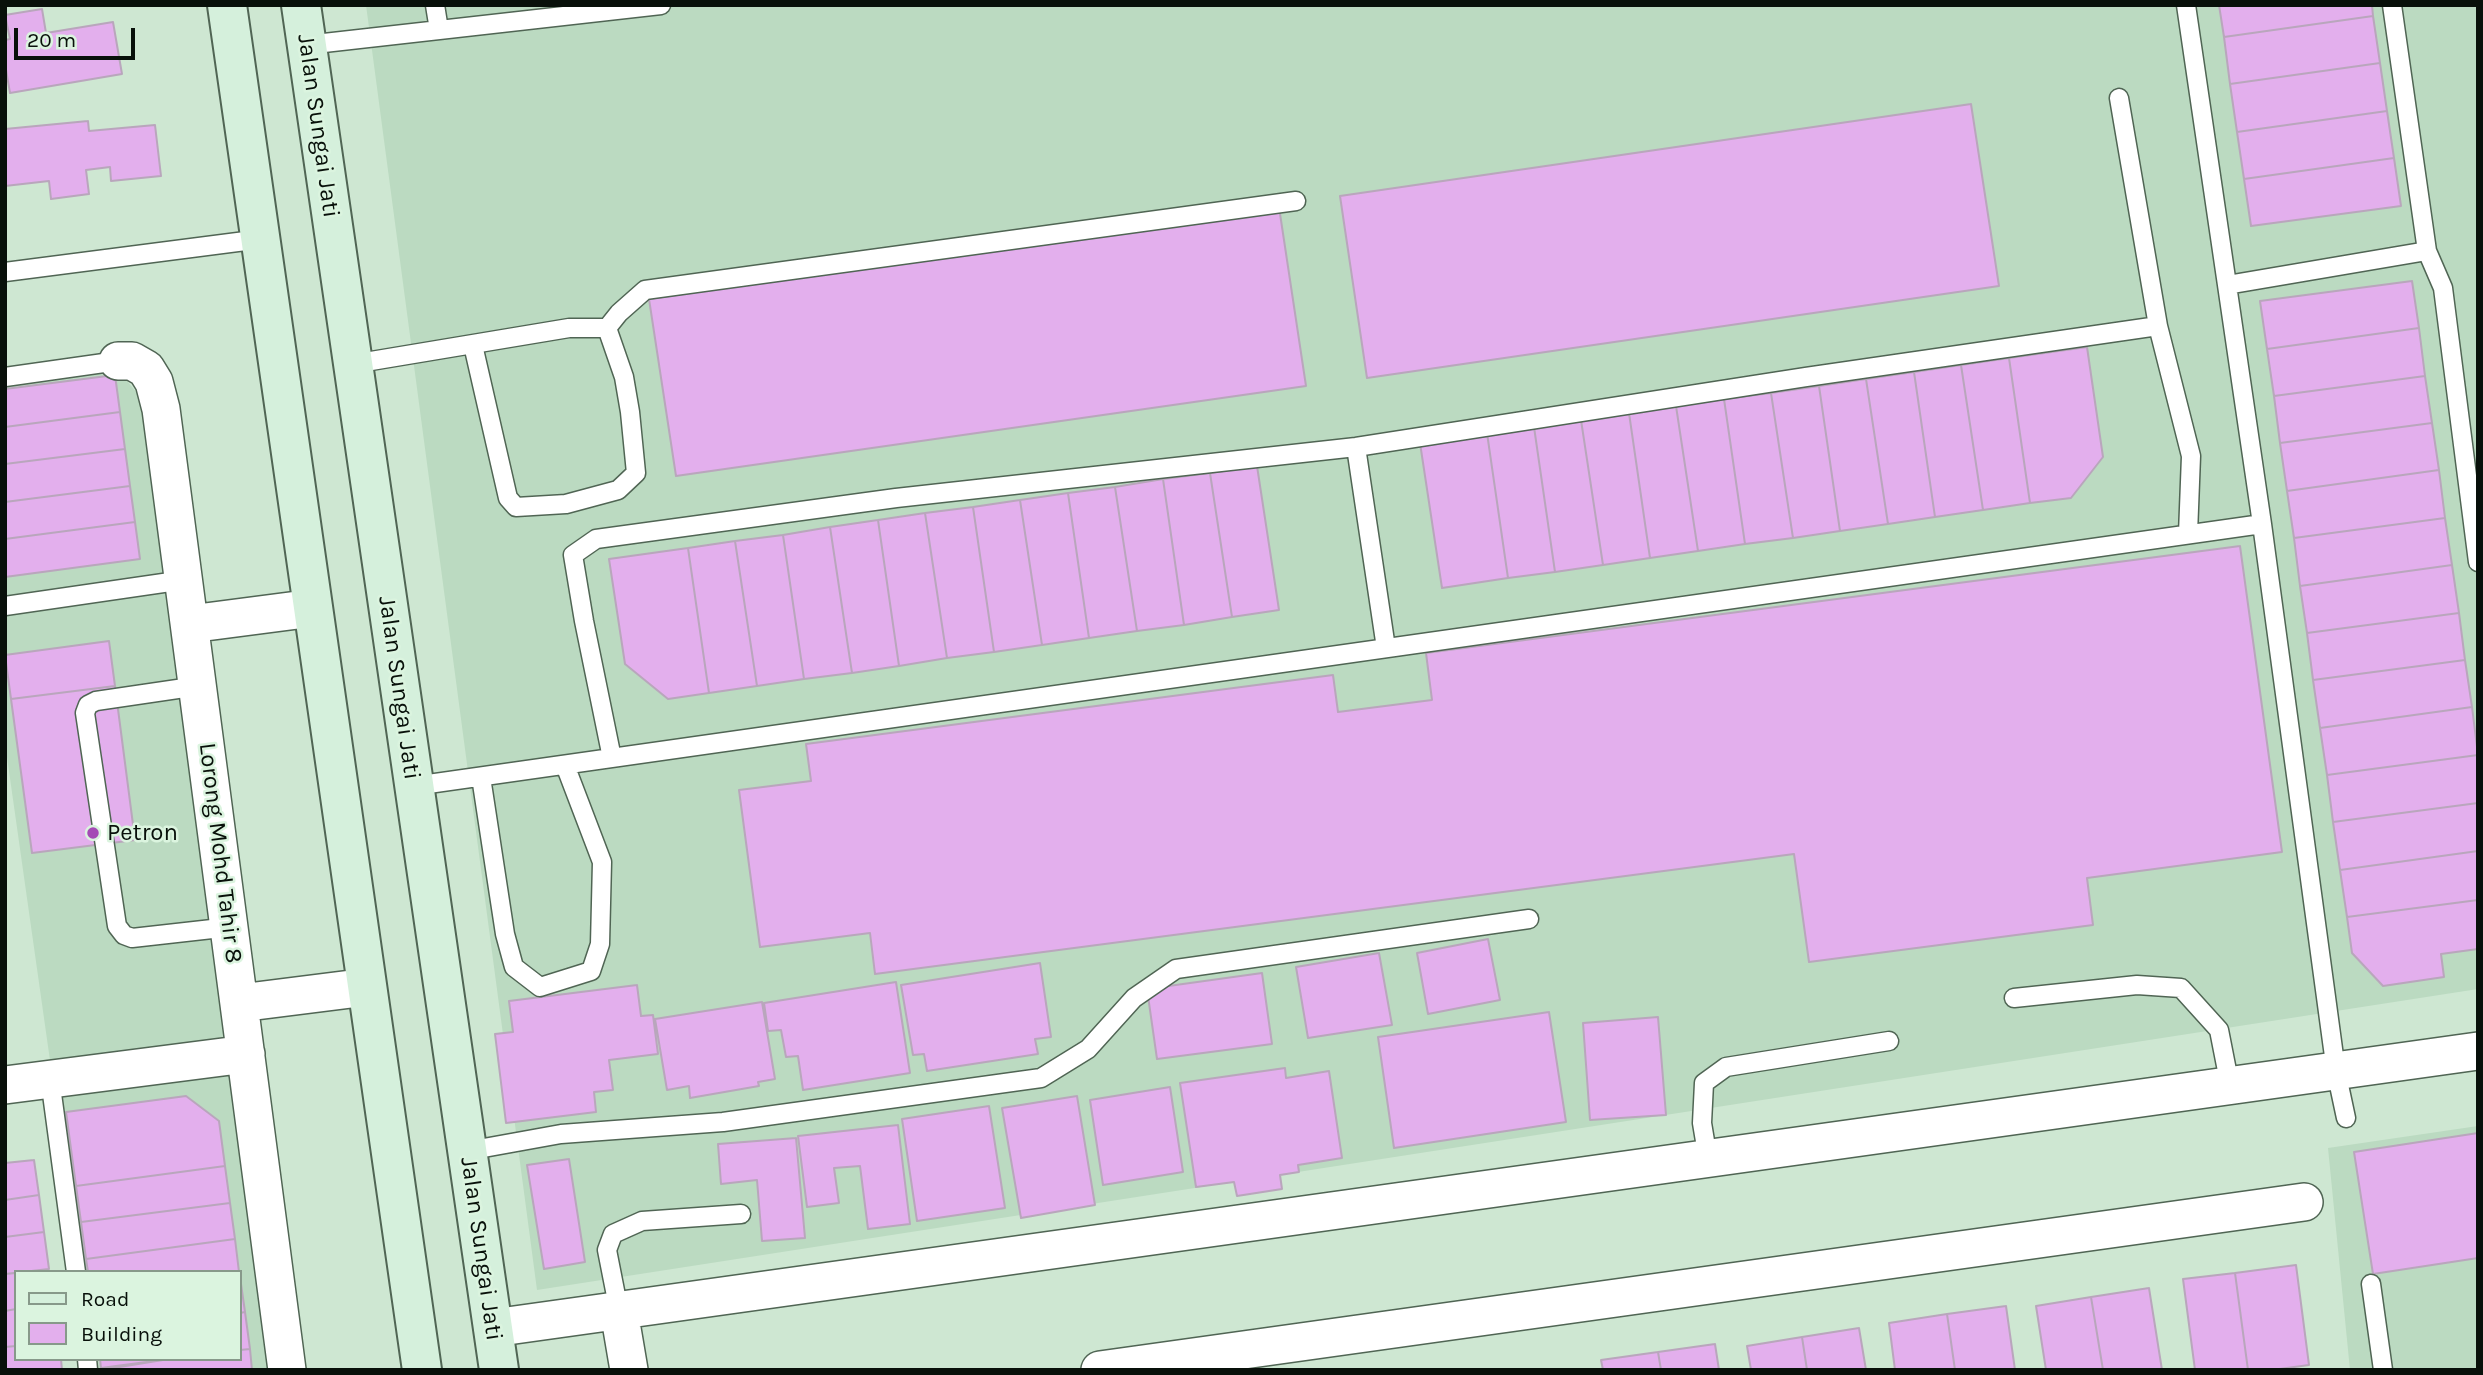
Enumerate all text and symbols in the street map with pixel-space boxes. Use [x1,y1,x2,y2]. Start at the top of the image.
scale bar [18,14,138,58]
text: 20 m [27,28,76,52]
street label: Jalan Sungai Jati [291,32,345,220]
street label: Jalan Sungai Jati [372,594,426,782]
street label: Lorong Mohd Tahir 8 [192,741,248,965]
place label: Petron [107,819,178,847]
marker: Petron [85,825,101,841]
street label: Jalan Sungai Jati [454,1155,508,1343]
legend [14,1270,242,1361]
text: Road [81,1287,129,1311]
text: Building [81,1322,162,1346]

